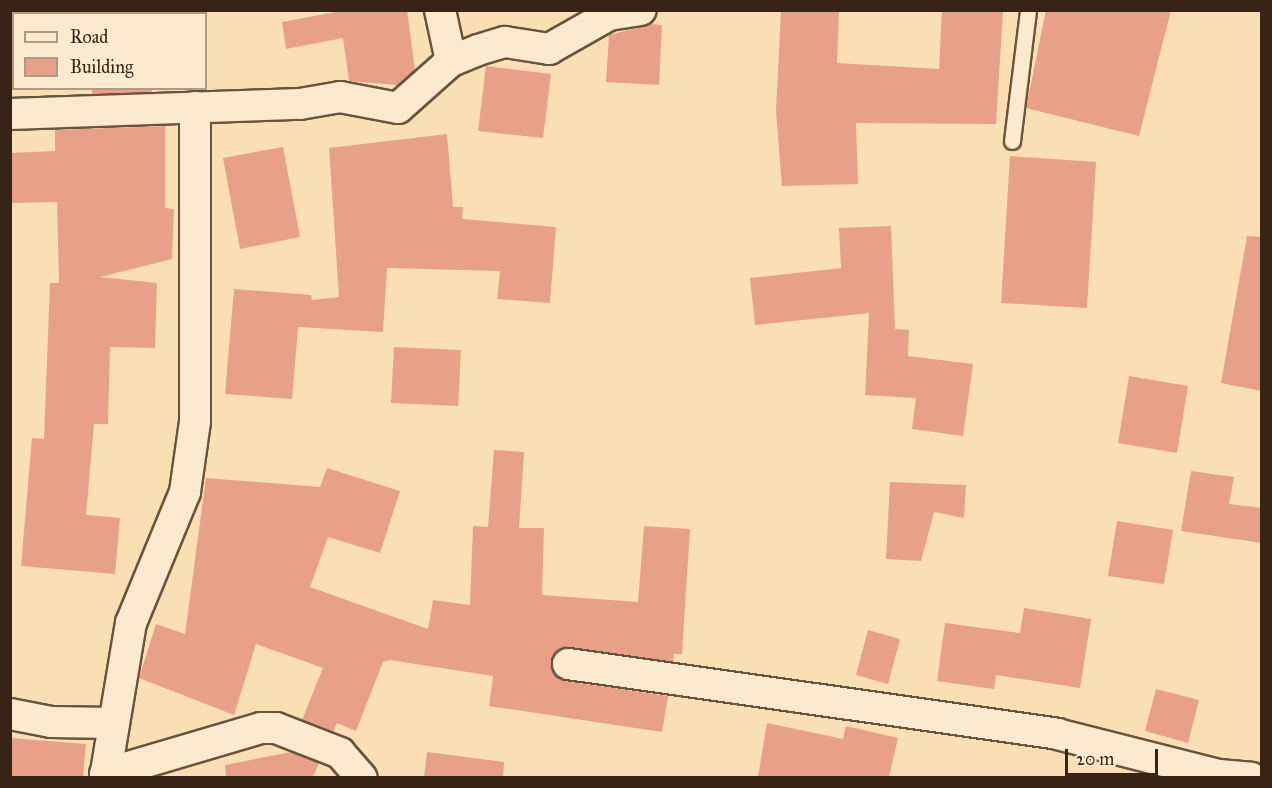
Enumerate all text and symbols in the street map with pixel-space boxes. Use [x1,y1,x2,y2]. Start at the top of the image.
legend [12,12,207,90]
text: Road [70,26,108,48]
text: Building [70,56,133,78]
scale bar [1068,737,1161,775]
text: 20 m [1076,748,1114,770]

